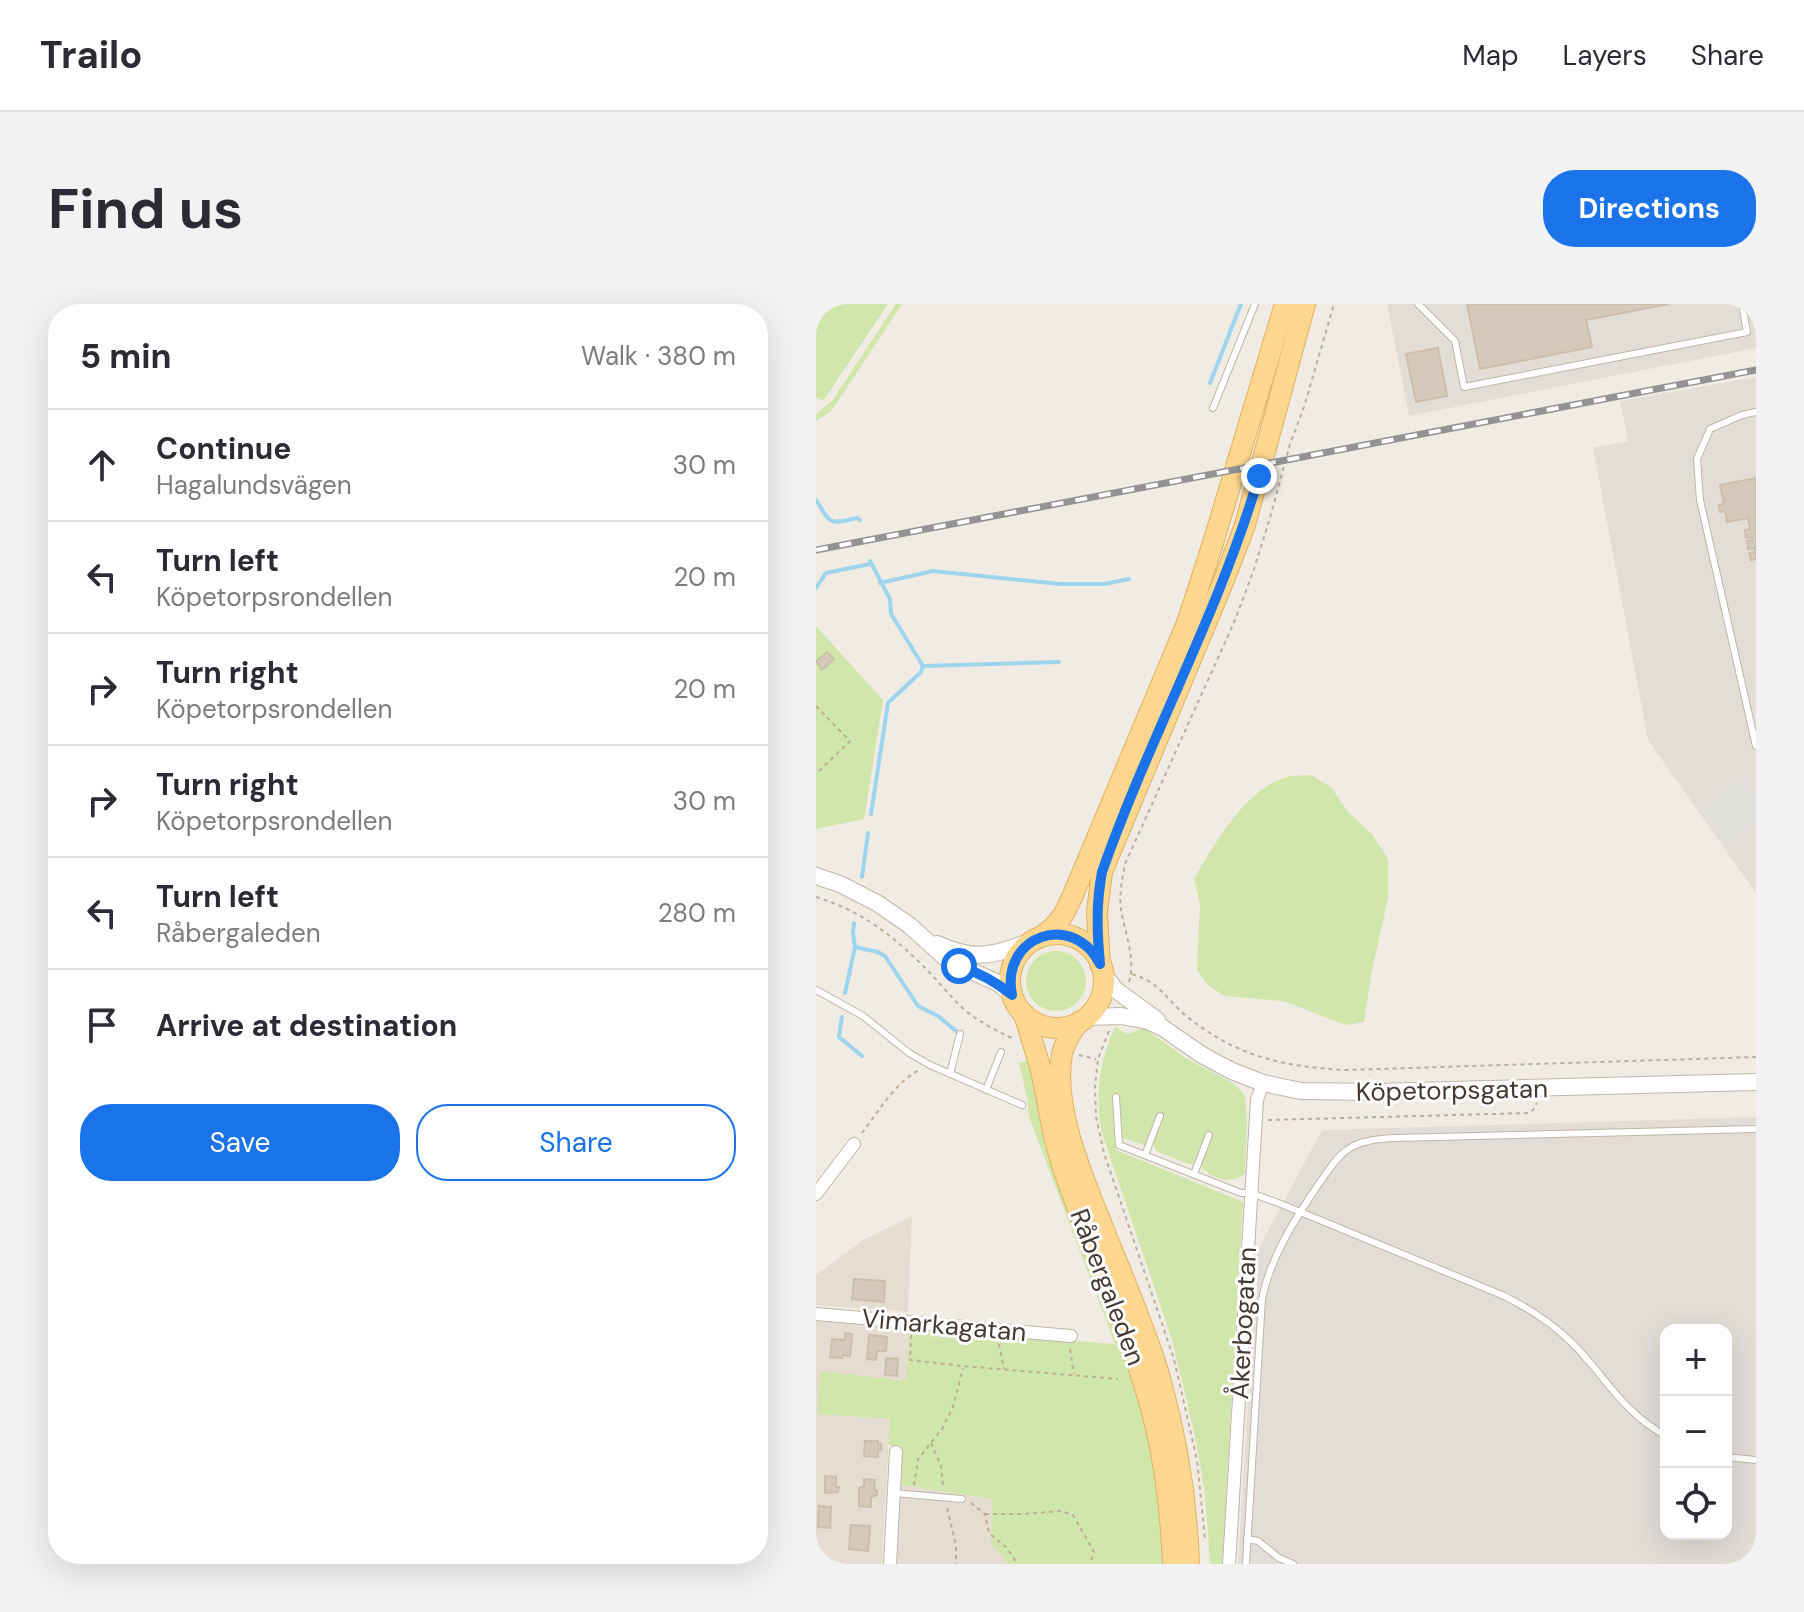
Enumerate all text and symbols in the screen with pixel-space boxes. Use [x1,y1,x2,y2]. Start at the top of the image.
text: Trailo [40,30,142,80]
text: Map [1462,37,1519,74]
text: Layers [1563,37,1647,74]
text: Share [1691,37,1764,74]
button: Directions [1543,170,1756,247]
text: Find us [48,172,243,245]
text: 5 min [80,334,171,379]
text: Walk · 380 m [581,339,736,373]
text: Continue [156,429,291,468]
icon: ahead [80,443,124,487]
text: 30 m [673,448,736,482]
route end [1241,458,1277,494]
text: Hagalundsvägen [156,468,352,502]
text: Turn left [156,541,279,580]
icon: left [80,555,124,599]
text: 20 m [673,560,736,594]
text: Köpetorpsrondellen [156,580,392,614]
text: Turn right [156,653,299,692]
icon: right [80,667,124,711]
text: 20 m [673,672,736,706]
text: Köpetorpsrondellen [156,692,392,726]
text: Turn right [156,765,299,804]
icon: right [80,779,124,823]
text: 30 m [673,784,736,818]
text: Köpetorpsrondellen [156,804,392,838]
text: Turn left [156,877,279,916]
icon: left [80,891,124,935]
text: 280 m [658,896,736,930]
text: Råbergaleden [156,916,321,950]
route start [941,948,977,984]
icon: arrive [80,1003,124,1047]
text: Arrive at destination [156,1006,457,1045]
street label: Köpetorpsgatan [1356,1071,1548,1109]
button: Save [80,1104,400,1181]
button: Share [416,1104,736,1181]
street label: Råbergaleden [1063,1204,1153,1370]
street label: Åkerbogatan [1222,1246,1264,1400]
street label: Vimarkagatan [860,1301,1028,1349]
map controls [1660,1324,1732,1540]
button: + [1660,1324,1732,1396]
button: − [1660,1396,1732,1468]
button: locate [1660,1468,1732,1540]

